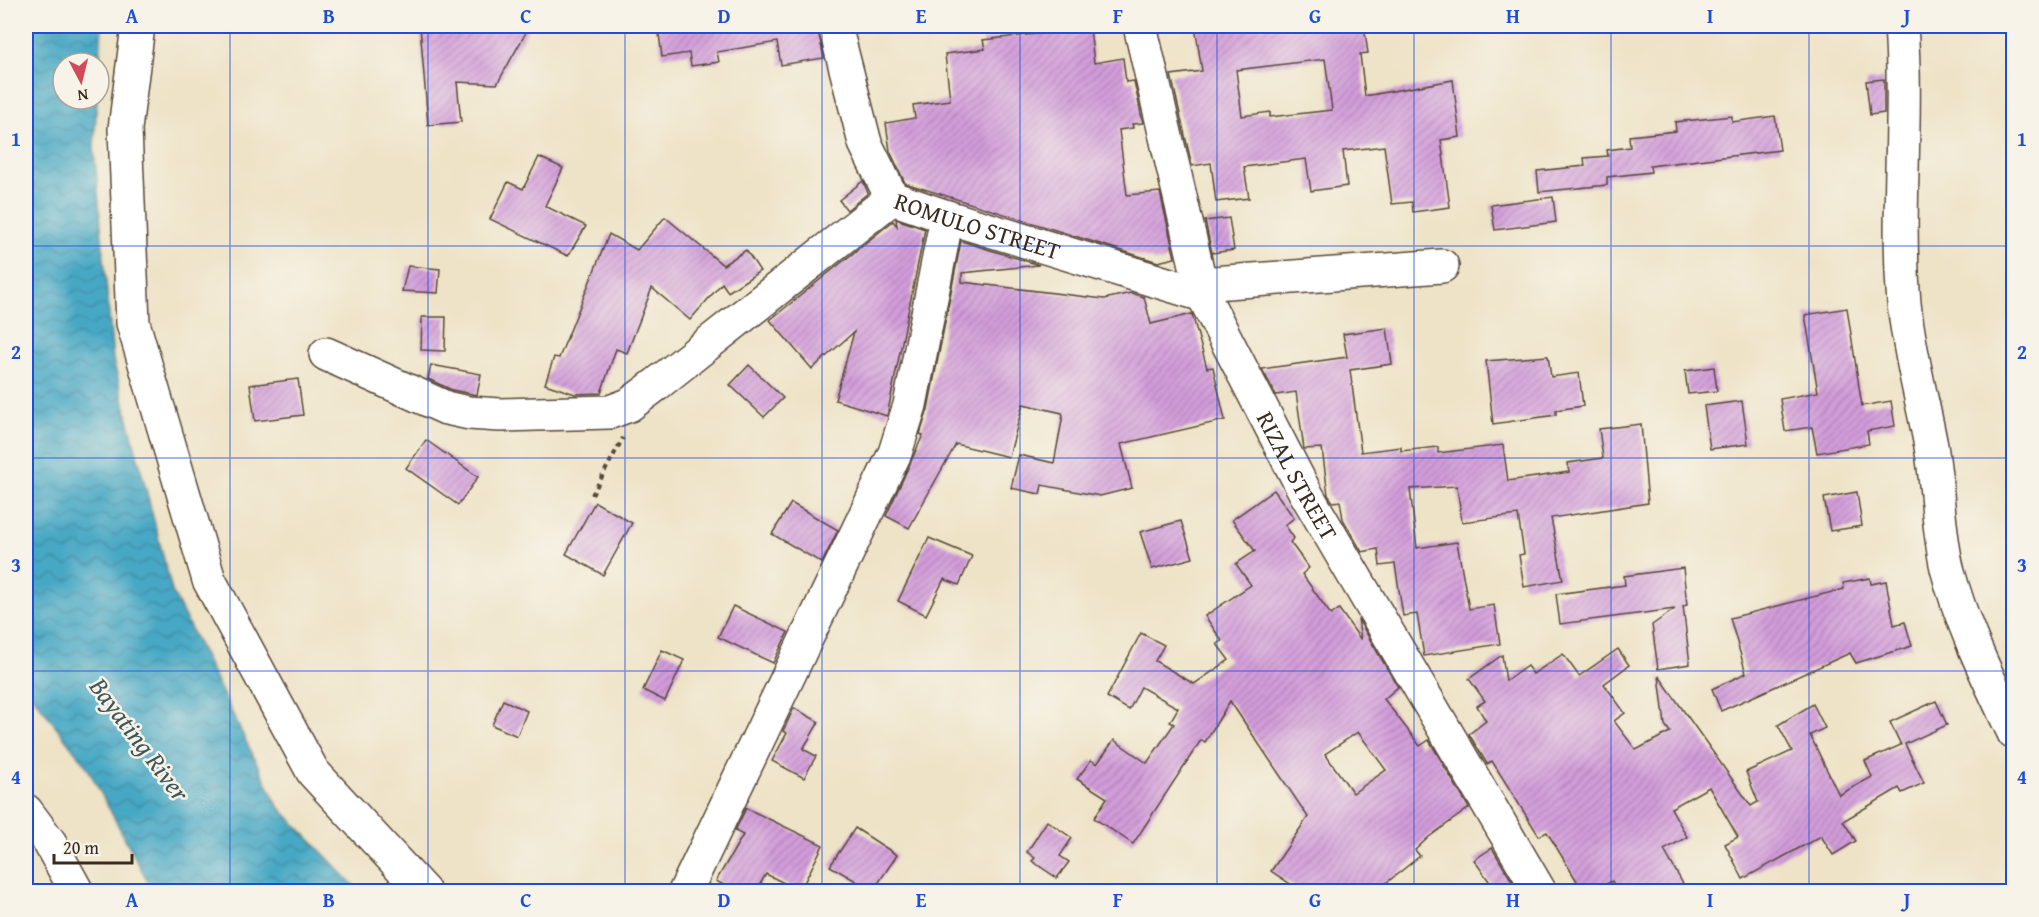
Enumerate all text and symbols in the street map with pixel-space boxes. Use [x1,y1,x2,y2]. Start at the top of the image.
text: A [126,1,139,30]
text: B [323,1,335,30]
text: C [520,1,532,30]
text: D [717,1,731,30]
text: E [916,1,927,30]
text: F [1113,1,1123,30]
text: G [1309,1,1321,30]
text: H [1506,1,1520,30]
text: I [1707,1,1713,30]
text: J [1901,1,1911,30]
north arrow [51,51,111,111]
text: N [76,83,90,108]
text: 1 [11,124,21,153]
text: 1 [2017,124,2027,153]
street label: ROMULO STREET [890,183,1065,268]
text: 2 [11,337,21,366]
text: 2 [2017,337,2027,366]
street label: RIZAL STREET [1248,405,1347,547]
text: 3 [11,550,21,579]
text: 3 [2017,550,2027,579]
water label: Bayating River [80,668,200,810]
text: 4 [11,762,21,791]
text: 4 [2017,762,2027,791]
scale bar [54,827,132,865]
text: 20 m [63,834,99,861]
text: A [126,885,139,914]
text: B [323,885,335,914]
text: C [520,885,532,914]
text: D [717,885,731,914]
text: E [916,885,927,914]
text: F [1113,885,1123,914]
text: G [1309,885,1321,914]
text: H [1506,885,1520,914]
text: I [1707,885,1713,914]
text: J [1901,885,1911,914]

